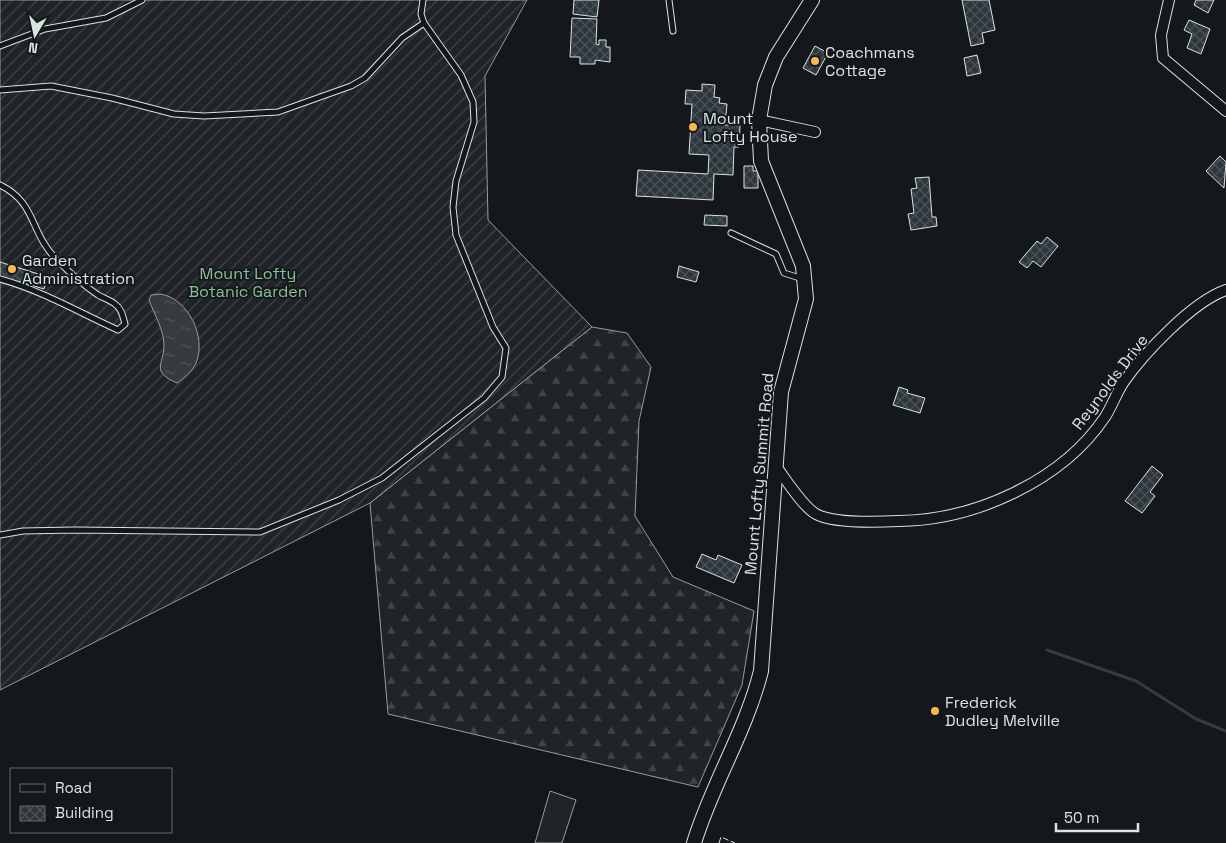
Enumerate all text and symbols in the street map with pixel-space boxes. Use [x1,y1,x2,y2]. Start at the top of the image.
north arrow [10,10,60,60]
text: N [27,38,39,57]
place label: Coachmans Cottage [825,42,915,81]
marker: Coachmans Cottage [809,55,821,67]
place label: Mount Lofty House [703,108,797,147]
marker: Mount Lofty House [687,121,699,133]
place label: Garden Administration [22,250,135,289]
marker: Garden Administration [6,263,18,275]
park label: Mount Lofty Botanic Garden [188,263,308,302]
street label: Reynolds Drive [1067,330,1153,434]
street label: Mount Lofty Summit Road [740,372,778,576]
place label: Frederick Dudley Melville [945,692,1060,731]
marker: Frederick Dudley Melville [929,705,941,717]
legend [10,768,172,833]
text: Road [55,778,92,797]
scale bar [1056,800,1138,832]
text: Building [55,803,114,822]
text: 50 m [1064,808,1099,827]

